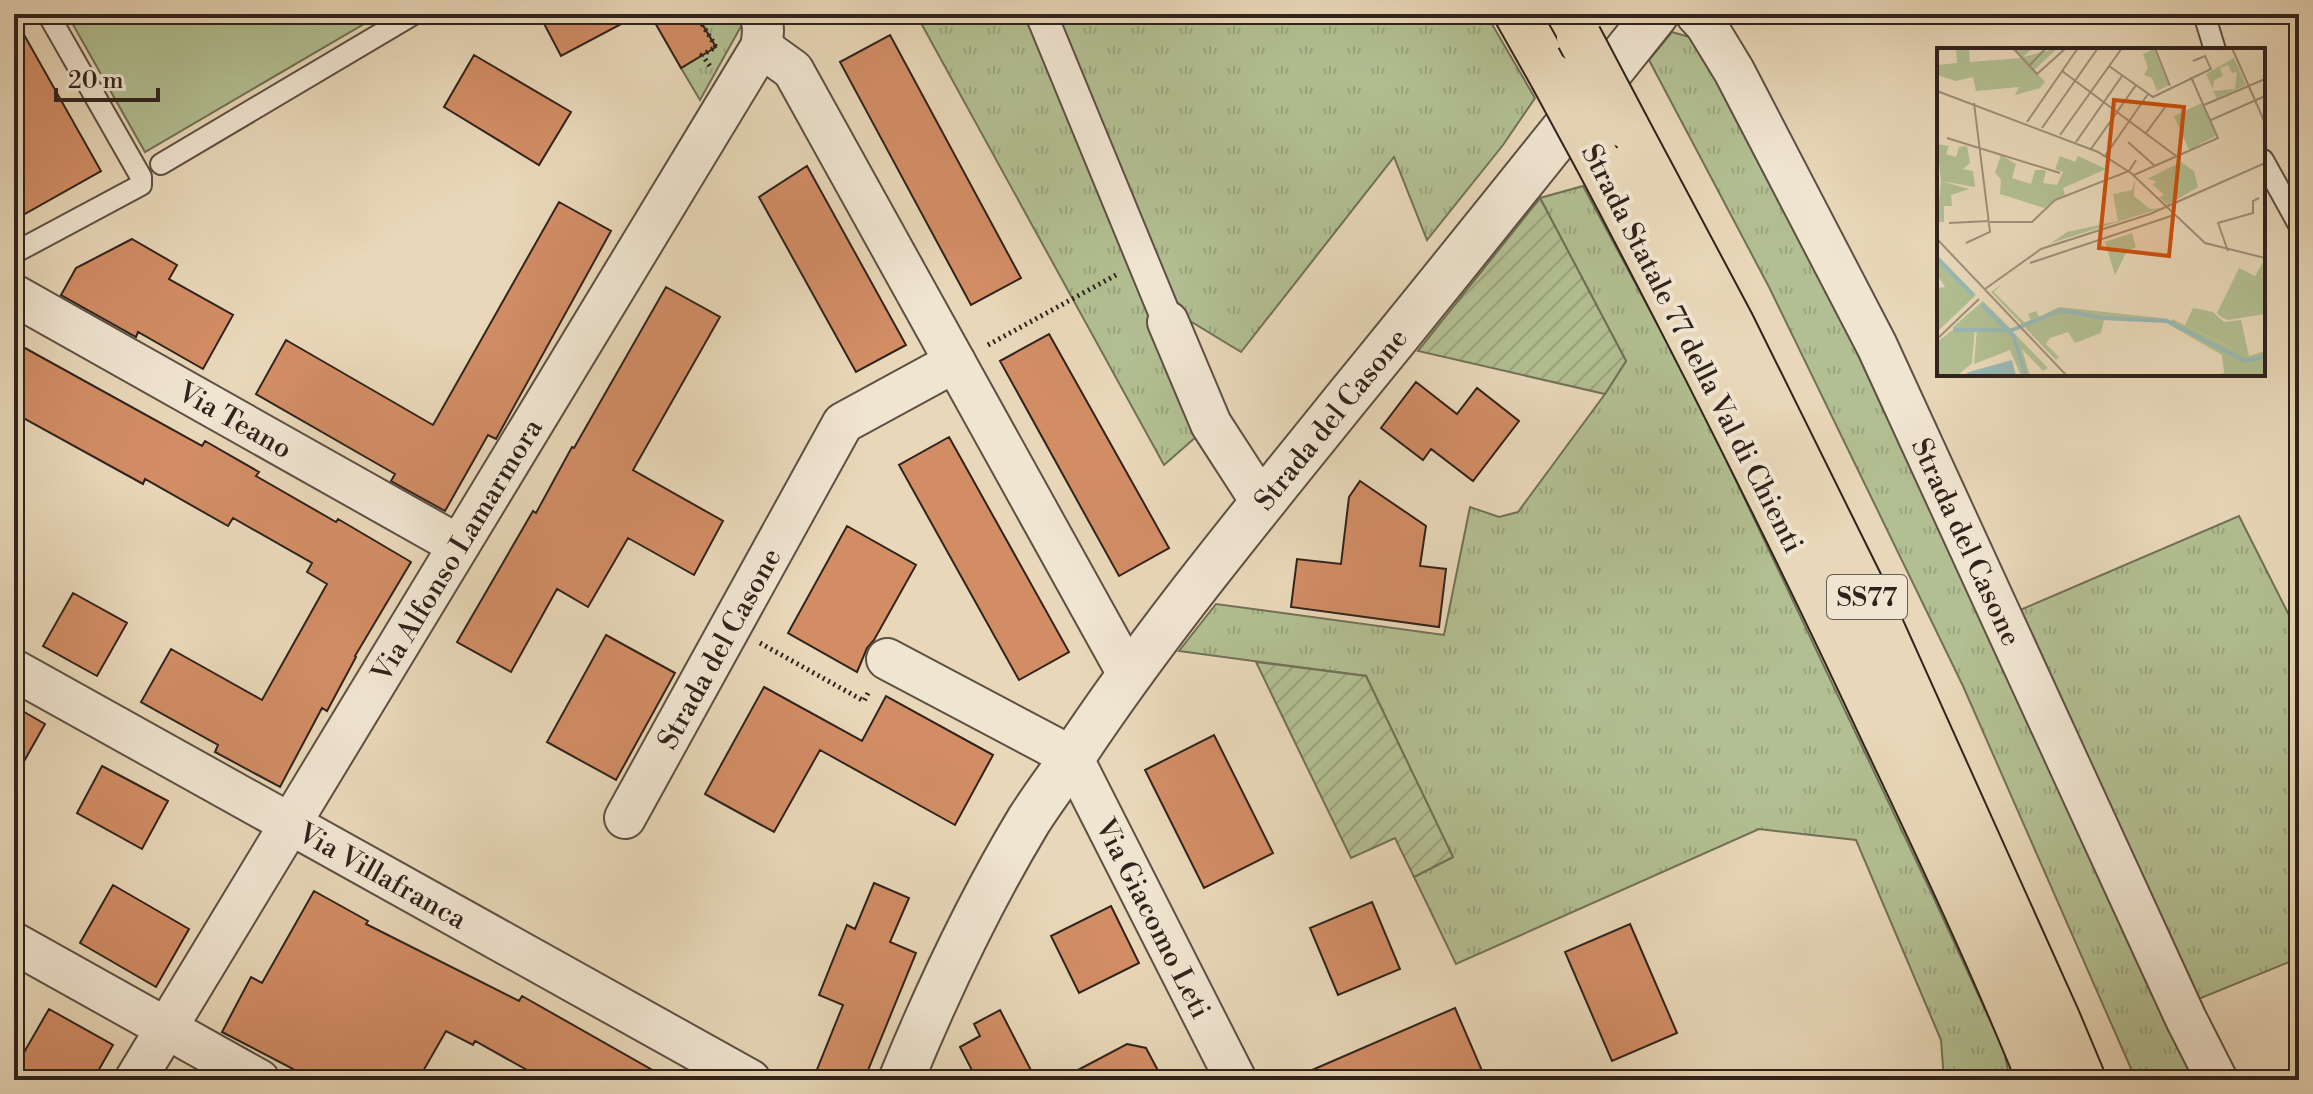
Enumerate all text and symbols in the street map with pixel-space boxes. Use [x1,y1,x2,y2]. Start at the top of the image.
inset map [1937,48,2265,376]
scale bar [56,52,158,102]
text: 20 m [68,66,124,96]
street label: Strada Statale 77 della Val di Chienti [1573,139,1810,559]
street label: Strada del Casone [1247,322,1416,518]
street label: Via Teano [170,374,298,467]
street label: Via Alfonso Lamarmora [364,412,551,689]
street label: Strada del Casone [1903,433,2028,652]
street label: Strada del Casone [651,542,790,756]
road number: SS77 [1827,575,1907,619]
street label: Via Giacomo Leti [1087,812,1218,1025]
street label: Via Villafranca [291,815,473,938]

